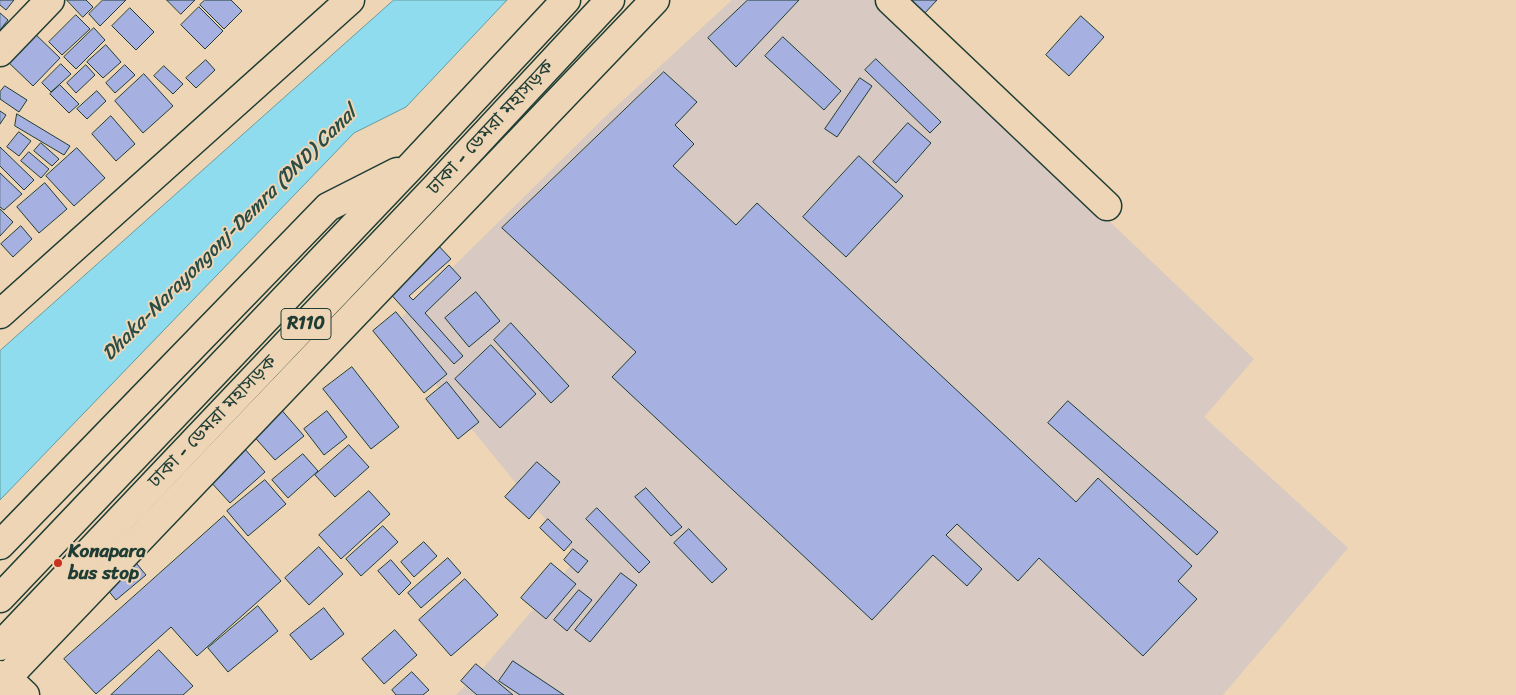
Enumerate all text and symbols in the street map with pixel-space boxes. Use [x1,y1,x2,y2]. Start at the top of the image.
street label: ঢাকা - ডেমরা মহাসড়ক [423,56,559,200]
water label: Dhaka-Narayongonj-Demra (DND) Canal [98,102,362,366]
road number: R110 [281,308,331,339]
street label: ঢাকা - ডেমরা মহাসড়ক [144,351,282,493]
place label: Konapara bus stop [68,541,146,585]
marker: Konapara bus stop [52,557,64,569]

